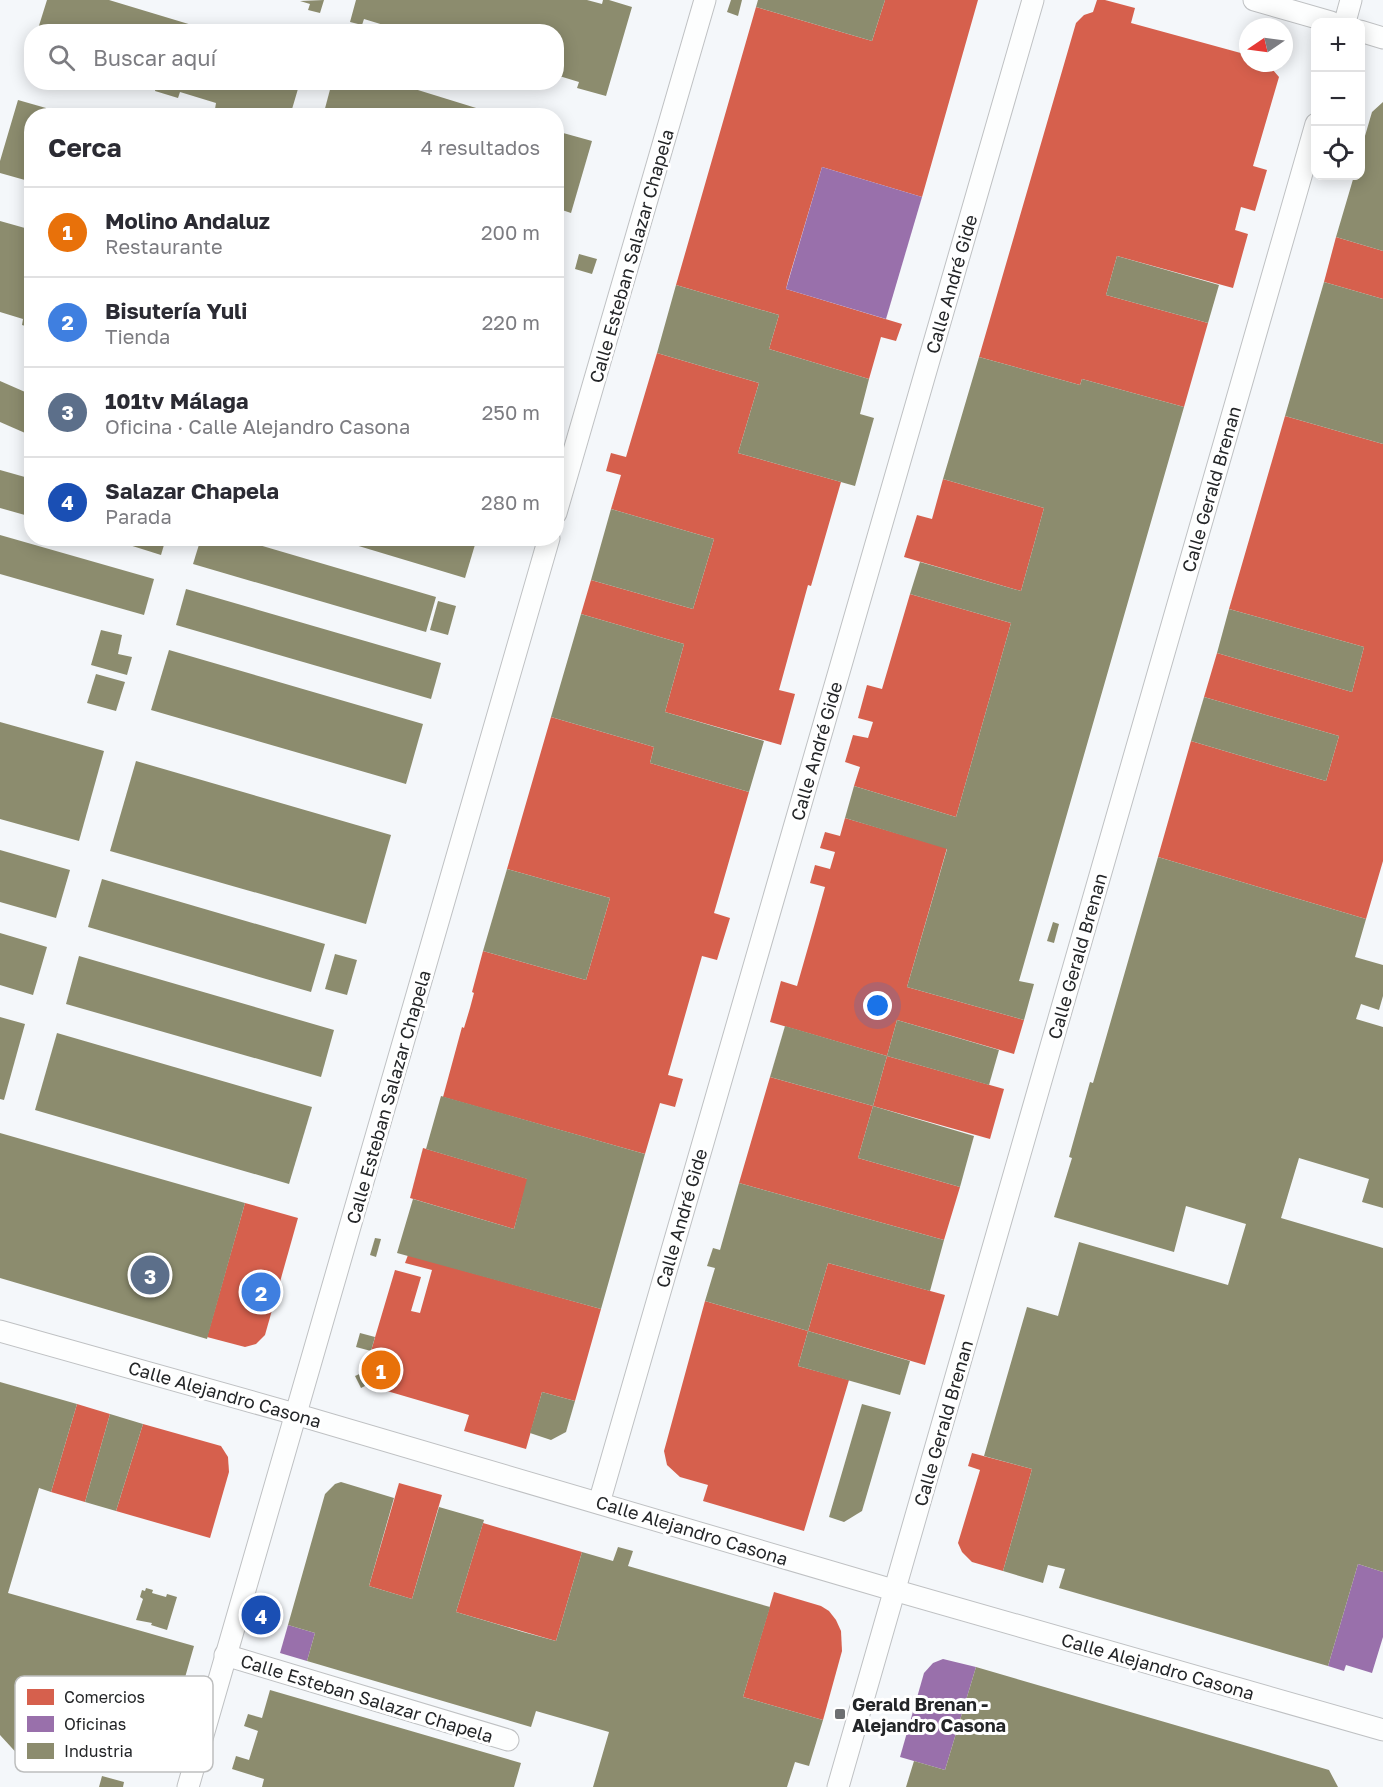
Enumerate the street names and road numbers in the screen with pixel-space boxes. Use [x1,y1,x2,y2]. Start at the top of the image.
street label: Calle Esteban Salazar Chapela [584,127,678,385]
street label: Calle André Gide [921,212,981,356]
street label: Calle Gerald Brenan [1177,403,1245,575]
street label: Calle André Gide [786,679,846,823]
street label: Calle Gerald Brenan [1043,870,1111,1042]
street label: Calle Esteban Salazar Chapela [341,968,435,1226]
street label: Calle André Gide [651,1146,711,1290]
street label: Calle Gerald Brenan [909,1337,977,1509]
street label: Calle Alejandro Casona [126,1356,324,1432]
street label: Calle Alejandro Casona [593,1490,791,1570]
street label: Calle Alejandro Casona [1059,1628,1257,1704]
street label: Calle Esteban Salazar Chapela [238,1649,496,1747]

